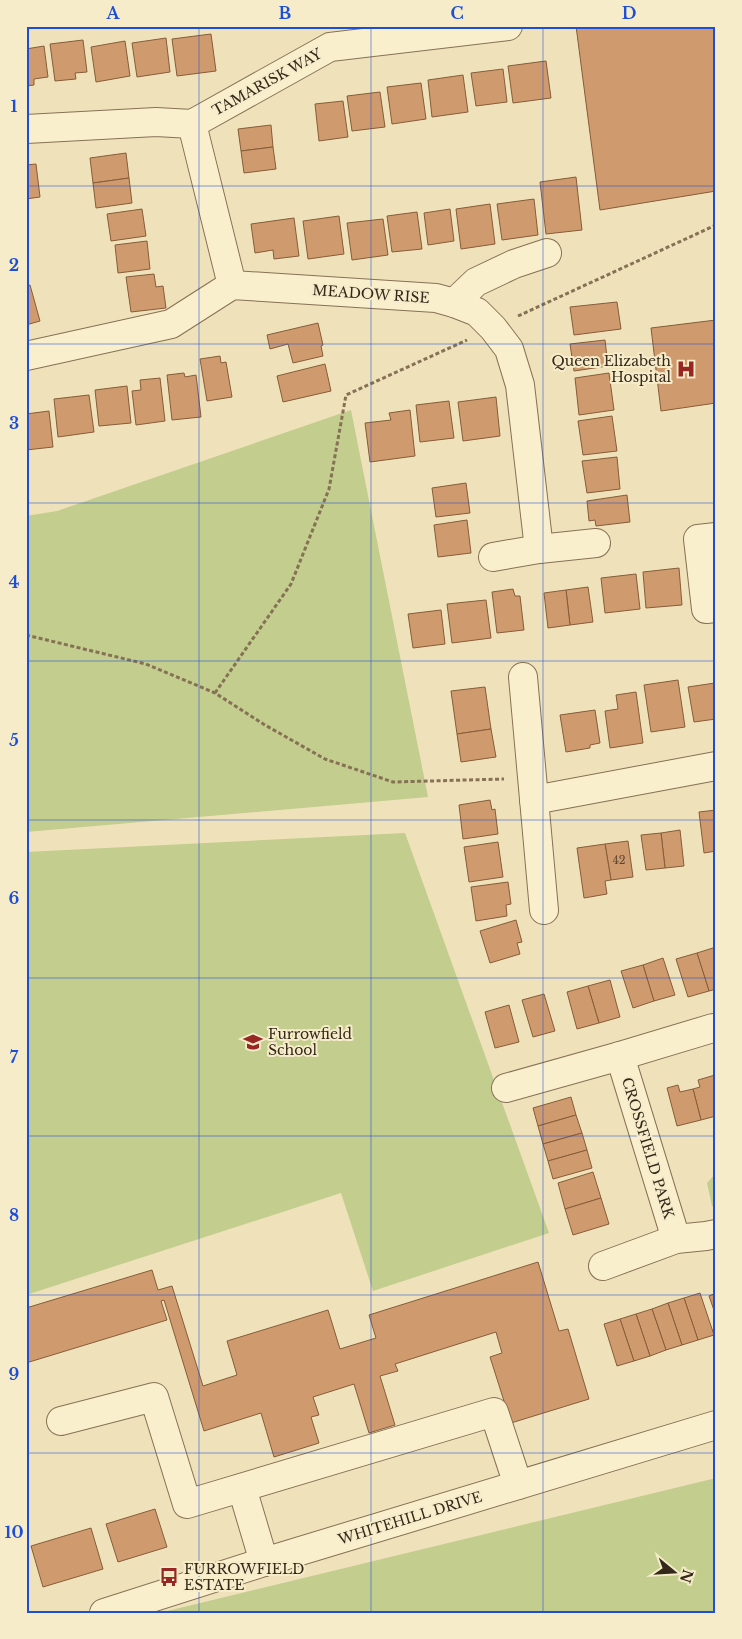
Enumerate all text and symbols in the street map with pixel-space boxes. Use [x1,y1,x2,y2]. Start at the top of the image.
text: A [106,3,121,23]
text: B [279,3,292,23]
text: C [450,3,464,23]
text: D [622,3,636,23]
street label: TAMARISK WAY [209,44,326,120]
text: 1 [11,96,18,116]
text: 2 [9,255,19,275]
street label: MEADOW RISE [312,281,430,307]
place label: Queen Elizabeth Hospital [551,352,671,386]
hospital icon: Queen Elizabeth Hospital [675,358,697,380]
text: 3 [9,413,19,433]
text: 4 [9,572,19,592]
text: 5 [9,730,19,750]
house number: 42 [612,853,626,867]
text: 6 [9,888,20,908]
place label: Furrowfield School [268,1025,352,1059]
school or university icon: Furrowfield School [242,1031,264,1053]
text: 7 [10,1047,19,1067]
street label: CROSSFIELD PARK [618,1075,678,1222]
text: 8 [9,1205,19,1225]
text: 9 [9,1364,20,1384]
street label: WHITEHILL DRIVE [335,1488,484,1549]
text: 10 [4,1522,24,1542]
north arrow [650,1546,700,1596]
place label: FURROWFIELD ESTATE [184,1560,304,1594]
bus stop icon: FURROWFIELD ESTATE [158,1566,180,1588]
text: N [676,1567,697,1585]

